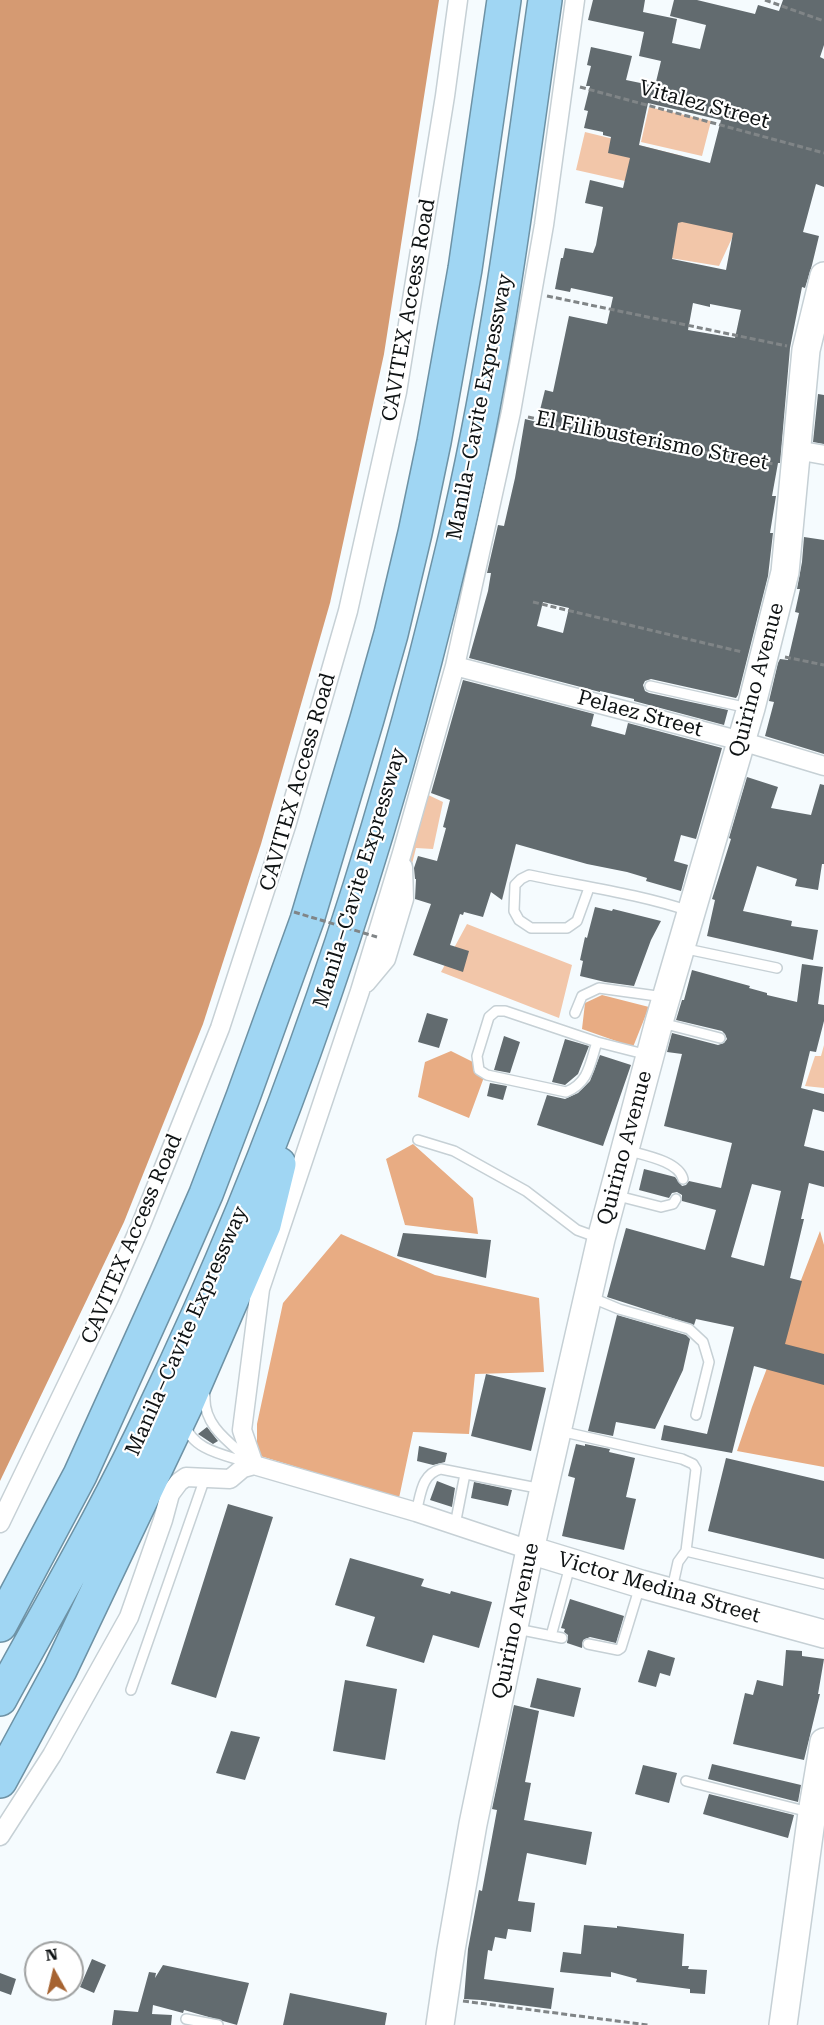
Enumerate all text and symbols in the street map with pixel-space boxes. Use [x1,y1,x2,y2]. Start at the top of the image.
street label: Vitalez Street [636,76,772,134]
street label: CAVITEX Access Road [377,197,441,423]
street label: Manila–Cavite Expressway [442,272,518,542]
street label: El Filibusterismo Street [534,406,770,476]
street label: Quirino Avenue [724,600,790,760]
street label: CAVITEX Access Road [255,670,341,894]
street label: Pelaez Street [575,685,705,743]
street label: Manila–Cavite Expressway [308,745,412,1011]
street label: Quirino Avenue [592,1068,658,1228]
street label: CAVITEX Access Road [76,1130,188,1348]
street label: Manila–Cavite Expressway [120,1202,254,1460]
street label: Quirino Avenue [487,1541,545,1701]
street label: Victor Medina Street [555,1547,763,1629]
north arrow [24,1941,84,2001]
text: N [44,1944,59,1965]

